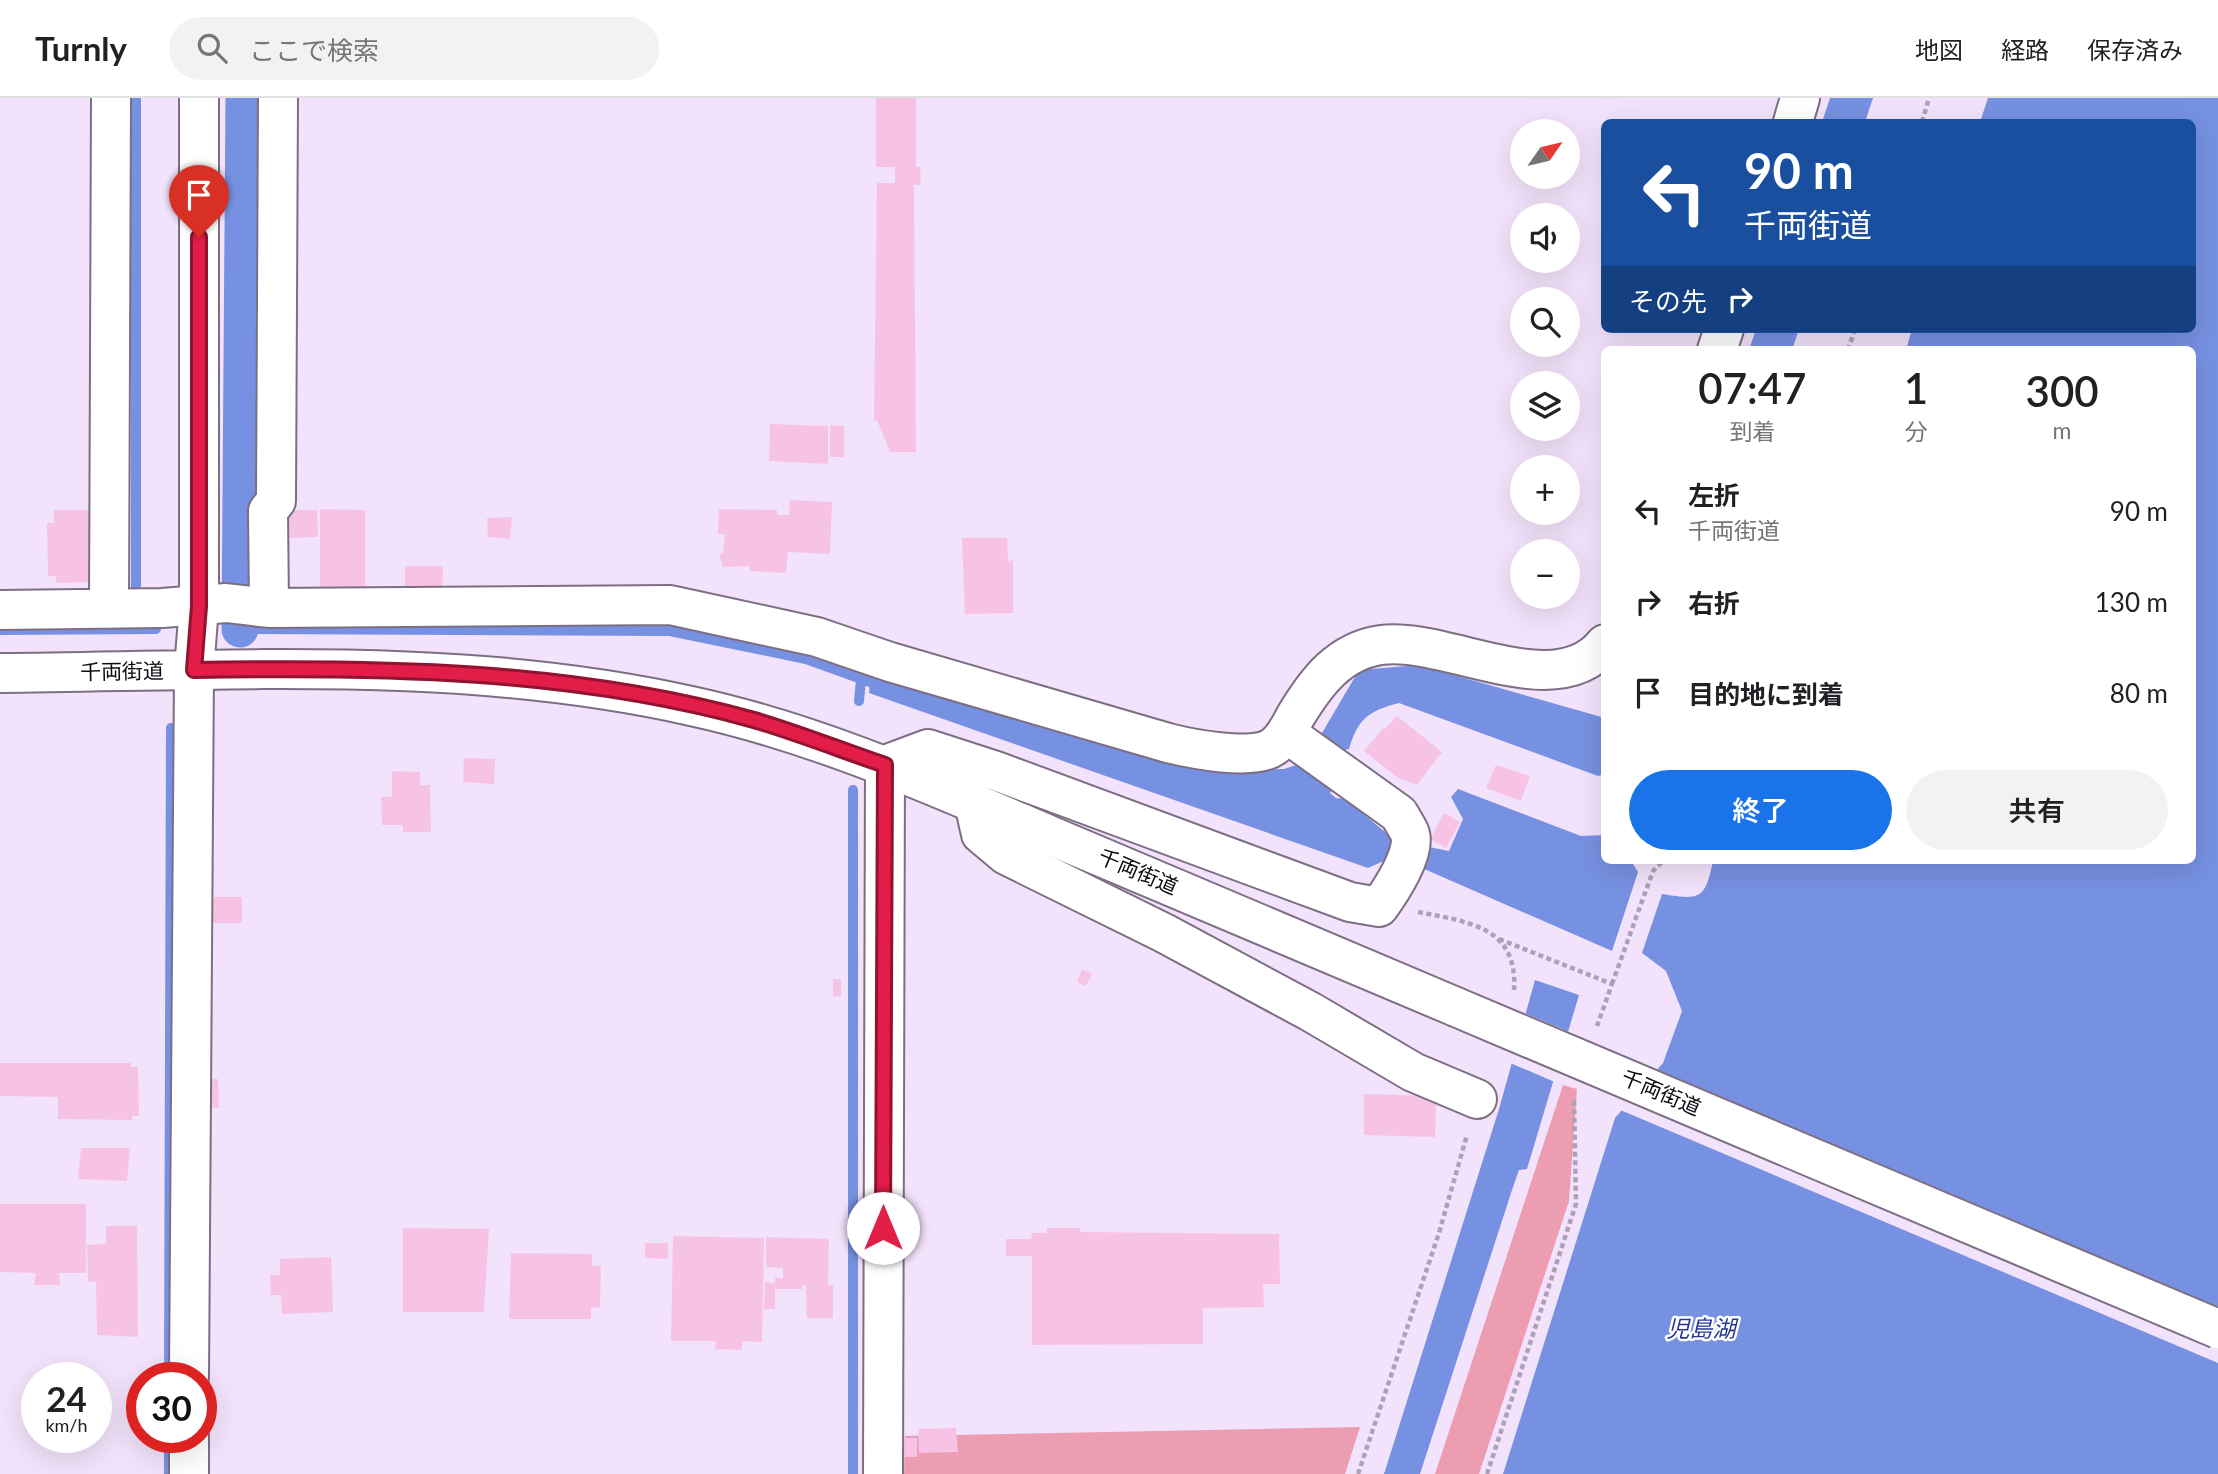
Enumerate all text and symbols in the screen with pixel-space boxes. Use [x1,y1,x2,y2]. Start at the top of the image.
search box [169,17,659,80]
text: Turnly [35,28,127,68]
icon: search [193,29,231,67]
text: ここで検索 [249,34,379,66]
text: 地図 [1915,35,1963,64]
text: 経路 [2001,35,2049,64]
text: 保存済み [2087,35,2183,64]
north arrow [1510,119,1580,189]
map controls [1510,119,1580,609]
text: 90 m [1744,141,1854,199]
icon: left [1629,147,1720,238]
pin [169,165,229,237]
icon: arrive [180,176,218,214]
button: sound [1510,203,1580,273]
text: 千両街道 [1744,205,1872,244]
icon: right [1721,280,1759,318]
text: その先 [1629,285,1707,317]
button: search [1510,287,1580,357]
text: 07:47 [1698,363,1806,413]
text: 1 [1904,363,1928,413]
text: 300 [2026,366,2099,416]
button: layers [1510,371,1580,441]
text: m [2053,416,2072,444]
text: 到着 [1729,417,1775,445]
text: 分 [1904,417,1927,445]
button: + [1510,455,1580,525]
text: 左折 [1688,479,1740,511]
icon: left [1629,492,1667,530]
text: 90 m [2110,495,2168,527]
text: 千両街道 [1688,516,1780,544]
button: − [1510,539,1580,609]
icon: right [1629,583,1667,621]
text: 130 m [2095,586,2168,618]
text: 右折 [1688,587,1740,619]
street label: 千両街道 [80,657,164,684]
icon: arrive [1629,674,1667,712]
text: 80 m [2110,677,2168,709]
text: 目的地に到着 [1688,678,1844,710]
button: 終了 [1629,770,1892,850]
button: 共有 [1906,770,2168,850]
street label: 千両街道 [1095,843,1182,899]
street label: 千両街道 [1618,1064,1705,1120]
position arrow [846,1191,920,1265]
water label: 児島湖 [1667,1314,1739,1342]
speed limit sign: 30 [126,1362,217,1453]
text: 24 [46,1377,87,1419]
text: km/h [45,1414,88,1436]

